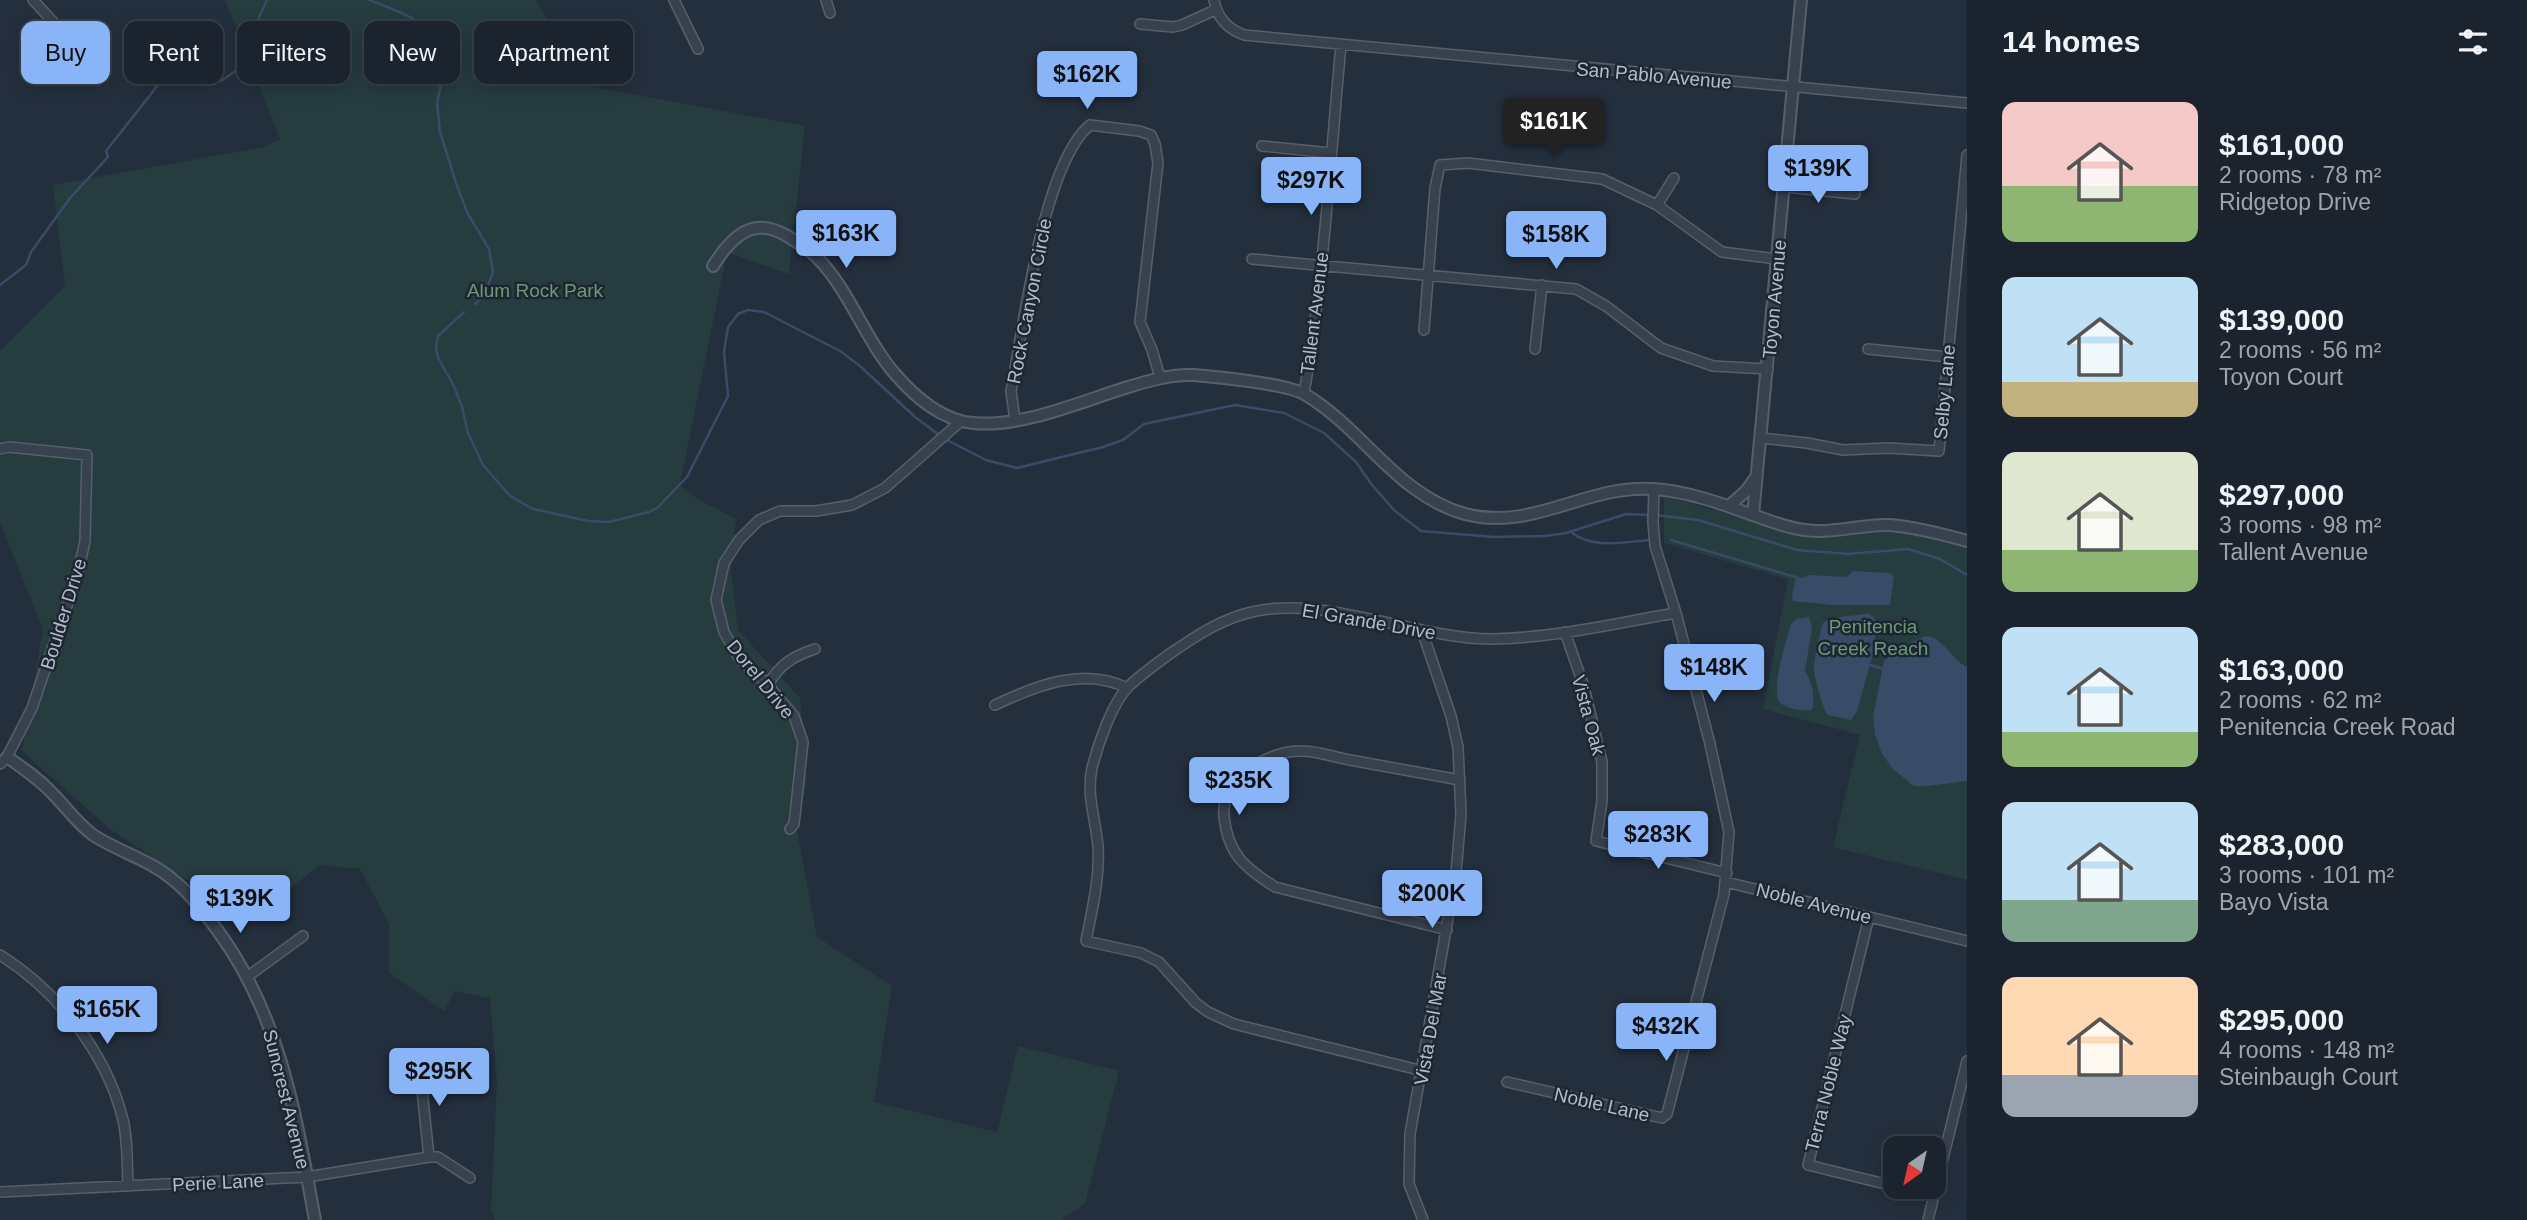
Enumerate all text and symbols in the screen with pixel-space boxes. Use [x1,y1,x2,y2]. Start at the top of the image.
chip: Buy [21,21,110,84]
chip: Rent [124,21,223,84]
chip: Filters [237,21,350,84]
chip: New [364,21,460,84]
chip: Apartment [474,21,633,84]
icon: filters [2454,23,2492,61]
text: 14 homes [2002,25,2140,58]
pin: $162K [1038,52,1136,111]
street label: San Pablo Avenue [1575,58,1733,93]
text: $162K [1053,61,1121,87]
pin: $161K [1505,99,1603,158]
text: $161K [1520,108,1588,134]
text: $161,000 [2219,128,2344,161]
icon: home [2058,130,2142,214]
pin: $139K [1769,146,1867,205]
text: $139K [1784,155,1852,181]
pin: $297K [1262,158,1360,217]
text: 2 rooms · 78 m² [2219,162,2381,188]
text: $297K [1277,167,1345,193]
text: Ridgetop Drive [2219,189,2371,215]
pin: $163K [797,210,895,270]
pin: $158K [1507,212,1605,271]
street label: Rock Canyon Circle [1003,217,1056,386]
text: $163K [812,220,880,246]
text: $158K [1522,221,1590,247]
street label: Toyon Avenue [1759,239,1790,359]
street label: Tallent Avenue [1297,251,1332,376]
park label: Alum Rock Park [467,280,604,301]
text: $139,000 [2219,303,2344,336]
icon: home [2058,305,2142,389]
text: 2 rooms · 56 m² [2219,337,2381,363]
street label: Selby Lane [1930,344,1959,440]
text: Toyon Court [2219,364,2343,390]
text: $297,000 [2219,478,2344,511]
icon: home [2058,480,2142,564]
text: 3 rooms · 98 m² [2219,512,2381,538]
text: Tallent Avenue [2219,539,2368,565]
street label: Boulder Drive [37,556,90,672]
street label: El Grande Drive [1301,599,1437,644]
park label: Penitencia Creek Reach [1818,616,1928,659]
street label: Dorel Drive [723,636,799,723]
pin: $148K [1665,644,1763,704]
text: $163,000 [2219,653,2344,686]
text: $148K [1680,654,1748,680]
icon: home [2058,655,2142,739]
street label: Vista Oak [1568,673,1609,758]
text: 2 rooms · 62 m² [2219,687,2381,713]
text: Penitencia Creek Road [2219,714,2456,740]
pin: $235K [1190,758,1288,817]
text: $235K [1205,767,1273,793]
pin: $283K [1609,812,1707,871]
text: $283K [1624,821,1692,847]
text: $283,000 [2219,828,2344,861]
icon: home [2058,830,2142,914]
text: 3 rooms · 101 m² [2219,862,2394,888]
pin: $200K [1383,870,1481,930]
pin: $139K [191,876,289,935]
street label: Noble Avenue [1754,879,1874,928]
text: $200K [1398,880,1466,906]
text: $139K [206,885,274,911]
text: Bayo Vista [2219,889,2329,915]
street label: Vista Del Mar [1410,971,1451,1087]
pin: $165K [58,986,156,1046]
text: $165K [73,996,141,1022]
text: $295,000 [2219,1003,2344,1036]
pin: $432K [1617,1004,1715,1063]
icon: home [2058,1005,2142,1089]
street label: Terra Noble Way [1801,1012,1856,1154]
text: $432K [1632,1013,1700,1039]
street label: Suncrest Avenue [259,1027,314,1171]
text: 4 rooms · 148 m² [2219,1037,2394,1063]
pin: $295K [390,1048,488,1108]
text: $295K [405,1058,473,1084]
text: Steinbaugh Court [2219,1064,2398,1090]
street label: Noble Lane [1552,1083,1652,1126]
north arrow [1883,1136,1946,1199]
map controls [1883,1136,1946,1199]
street label: Perie Lane [172,1170,264,1195]

